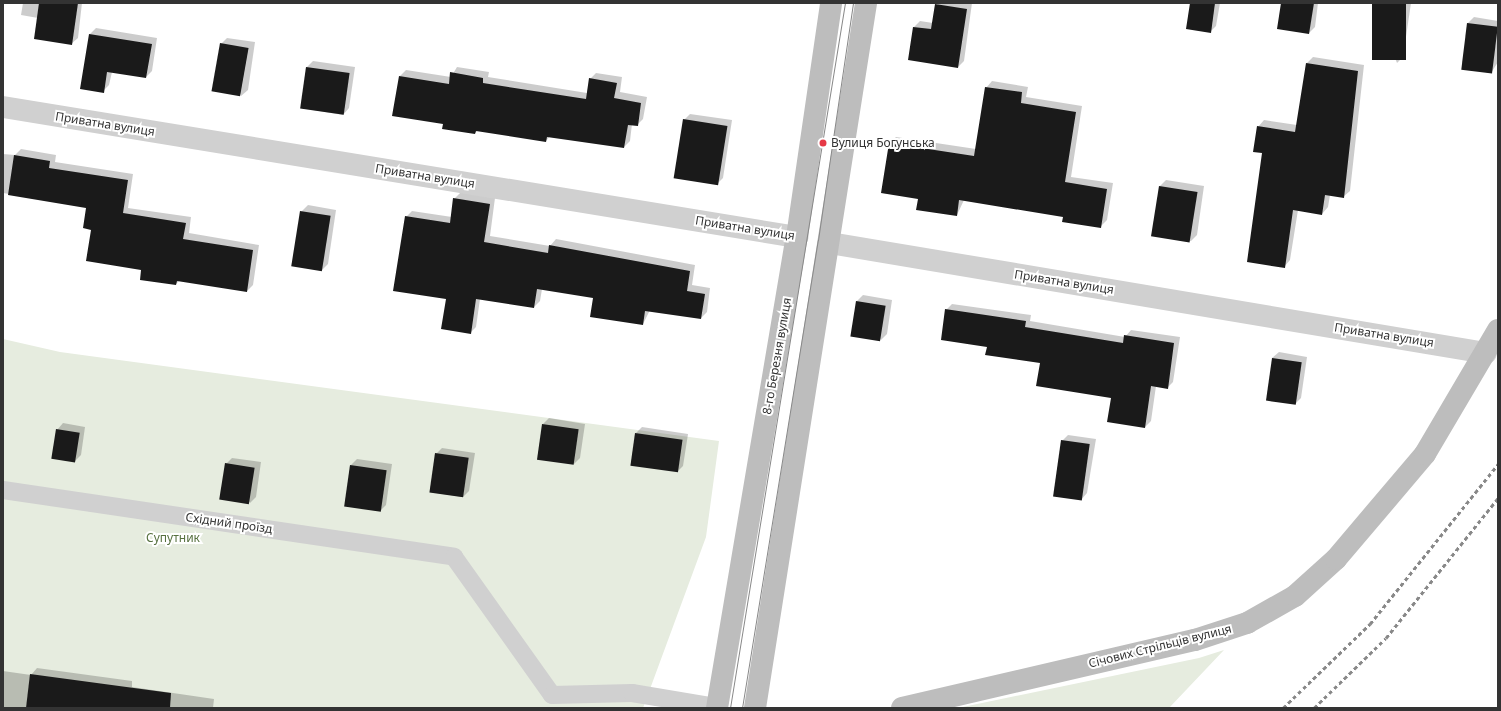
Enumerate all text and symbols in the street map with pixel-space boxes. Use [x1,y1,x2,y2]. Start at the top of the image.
street label: Приватна вулиця [54,109,156,139]
place label: Вулиця Богунська [831,136,935,150]
marker: Вулиця Богунська [818,138,828,148]
street label: Приватна вулиця [374,161,476,191]
street label: Приватна вулиця [694,213,796,243]
street label: Приватна вулиця [1013,267,1115,297]
street label: 8-го Березня вулиця [760,297,794,415]
street label: Приватна вулиця [1333,320,1435,350]
street label: Східний проїзд [185,510,273,536]
park label: Супутник [146,531,200,545]
street label: Січових Стрільців вулиця [1087,621,1233,671]

